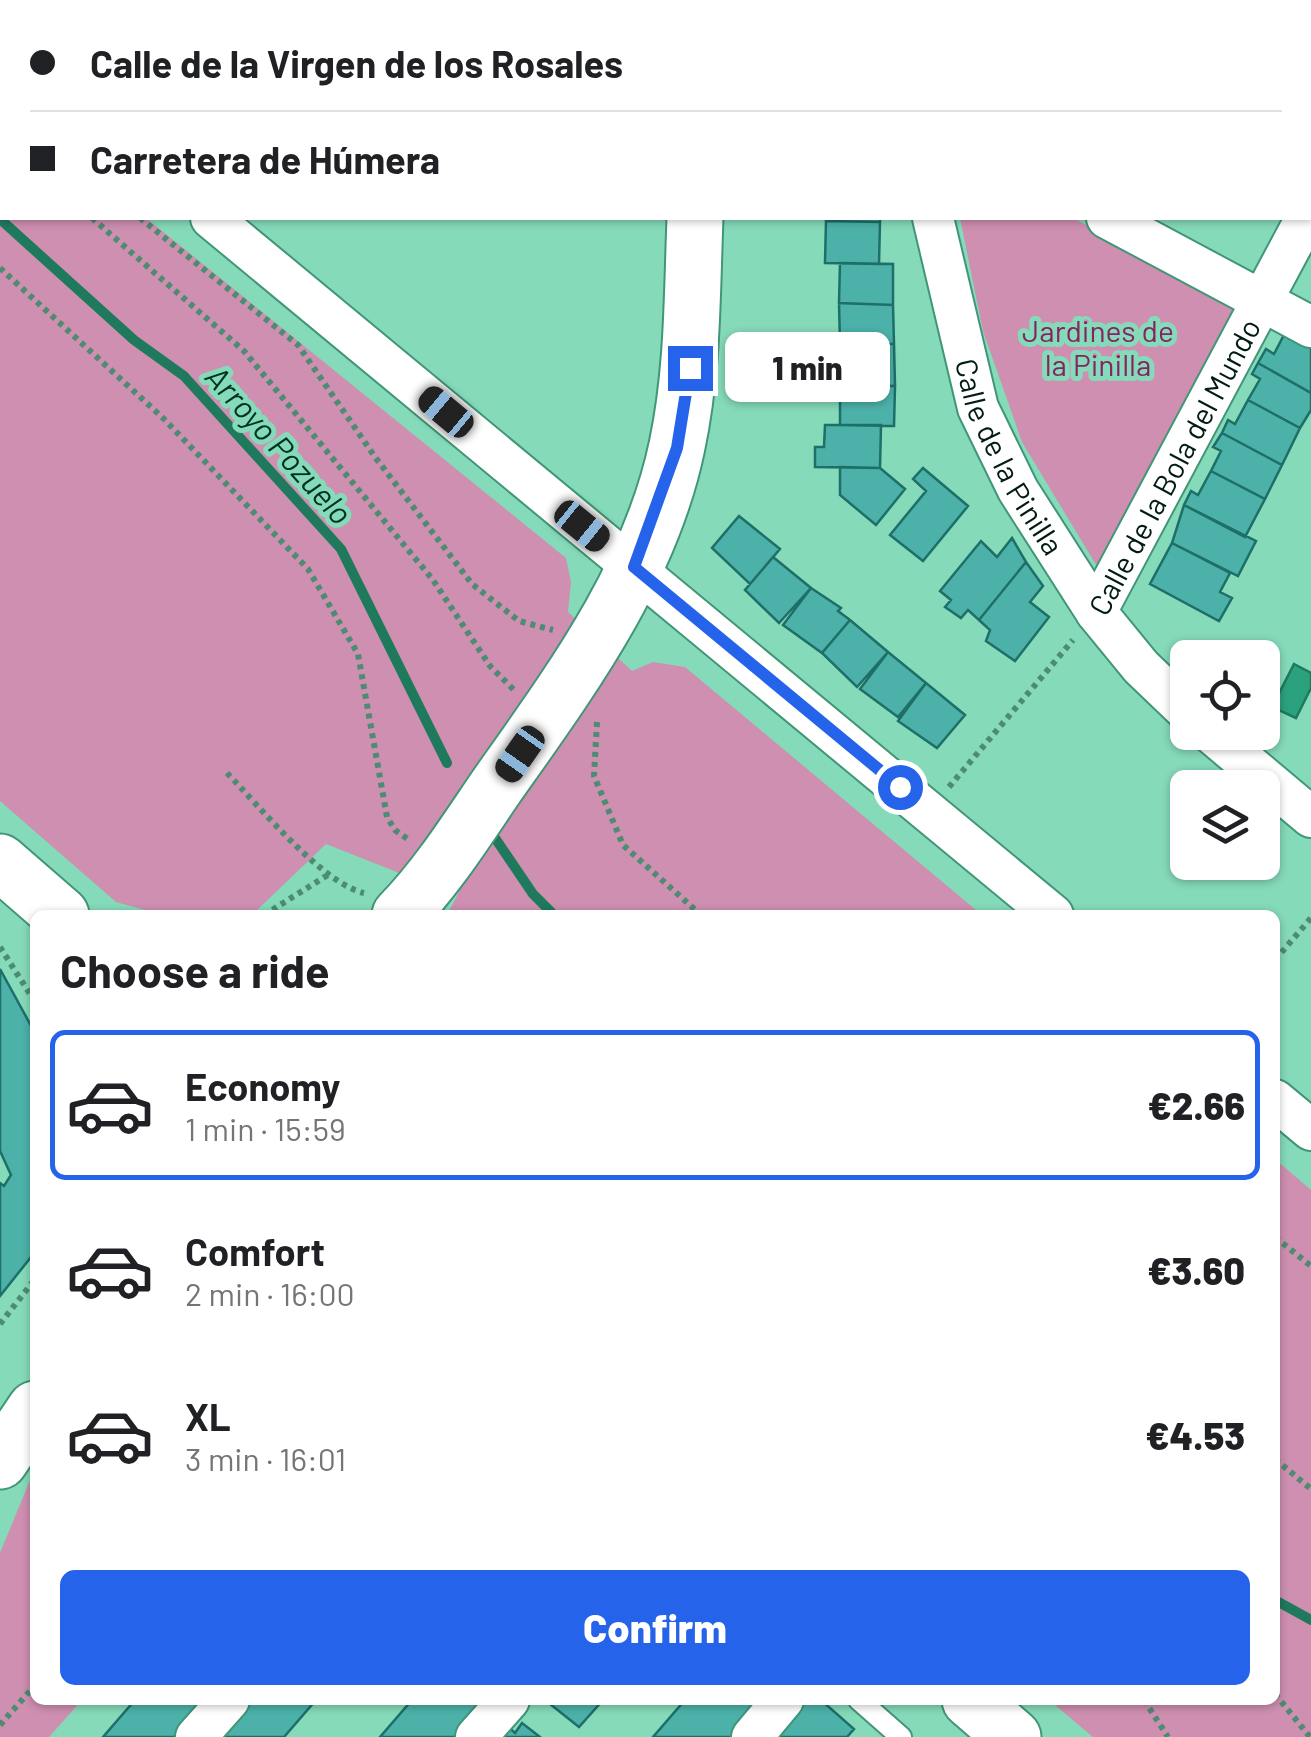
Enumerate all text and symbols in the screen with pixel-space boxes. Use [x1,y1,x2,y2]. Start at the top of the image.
text: Calle de la Virgen de los Rosales [90,40,623,86]
text: Carretera de Húmera [90,136,440,182]
park label: Jardines de la Pinilla [1022,312,1174,382]
street label: Calle de la Bola del Mundo [1080,312,1267,621]
callout: 1 min [725,333,890,403]
route end [668,346,713,391]
text: 1 min [772,348,843,386]
street label: Calle de la Pinilla [949,355,1072,561]
water label: Arroyo Pozuelo [199,357,361,531]
car [413,381,479,443]
car [549,495,615,557]
map controls [1170,640,1280,880]
button: locate [1170,640,1280,750]
car [491,721,549,787]
route start [878,765,923,810]
button: layers [1170,770,1280,880]
text: Choose a ride [60,943,330,997]
icon: car [65,1060,155,1150]
text: Economy [185,1063,340,1109]
text: €2.66 [1148,1082,1245,1128]
text: 1 min · 15:59 [185,1109,346,1147]
icon: car [65,1225,155,1315]
text: Comfort [185,1228,325,1274]
text: €3.60 [1148,1247,1245,1293]
text: 2 min · 16:00 [185,1274,355,1312]
icon: car [65,1390,155,1480]
text: XL [185,1393,231,1439]
text: €4.53 [1145,1412,1245,1458]
text: 3 min · 16:01 [185,1439,346,1477]
button: Confirm [60,1570,1250,1685]

